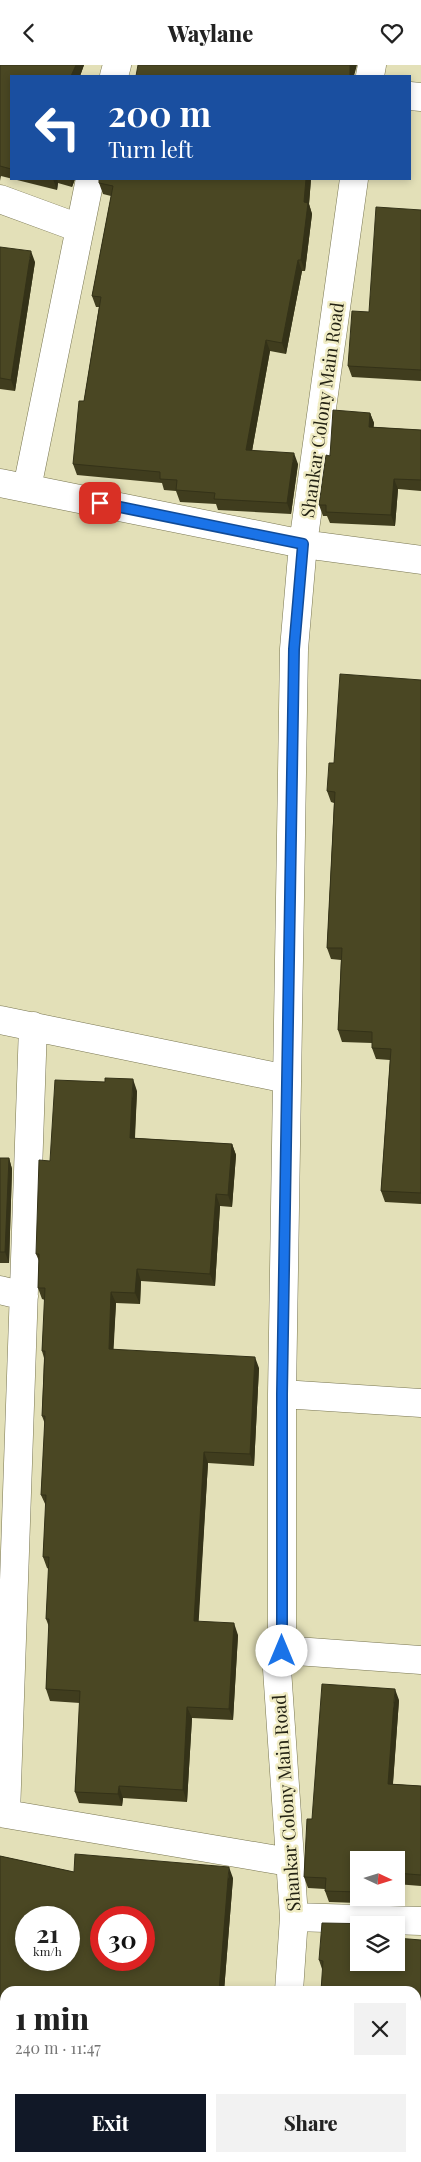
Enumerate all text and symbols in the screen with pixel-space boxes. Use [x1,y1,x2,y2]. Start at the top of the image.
text: Waylane [168,18,253,48]
icon: back [15,19,43,47]
icon: heart [378,19,406,47]
text: 200 m [108,89,211,136]
icon: left [25,95,90,160]
text: Turn left [108,134,193,164]
street label: Shankar Colony Main Road [295,300,349,519]
pin [79,482,121,524]
icon: arrive [86,489,114,517]
position arrow [255,1624,307,1676]
street label: Shankar Colony Main Road [266,1693,306,1912]
north arrow [350,1851,405,1906]
map controls [350,1851,405,1971]
speed limit sign: 30 [90,1906,155,1971]
text: 21 [36,1916,59,1949]
button: layers [350,1916,405,1971]
text: km/h [33,1943,62,1959]
text: 1 min [15,1998,89,2038]
button: close [354,2003,406,2055]
text: 240 m · 11:47 [15,2037,101,2058]
button: Exit [15,2094,206,2152]
button: Share [216,2094,406,2152]

